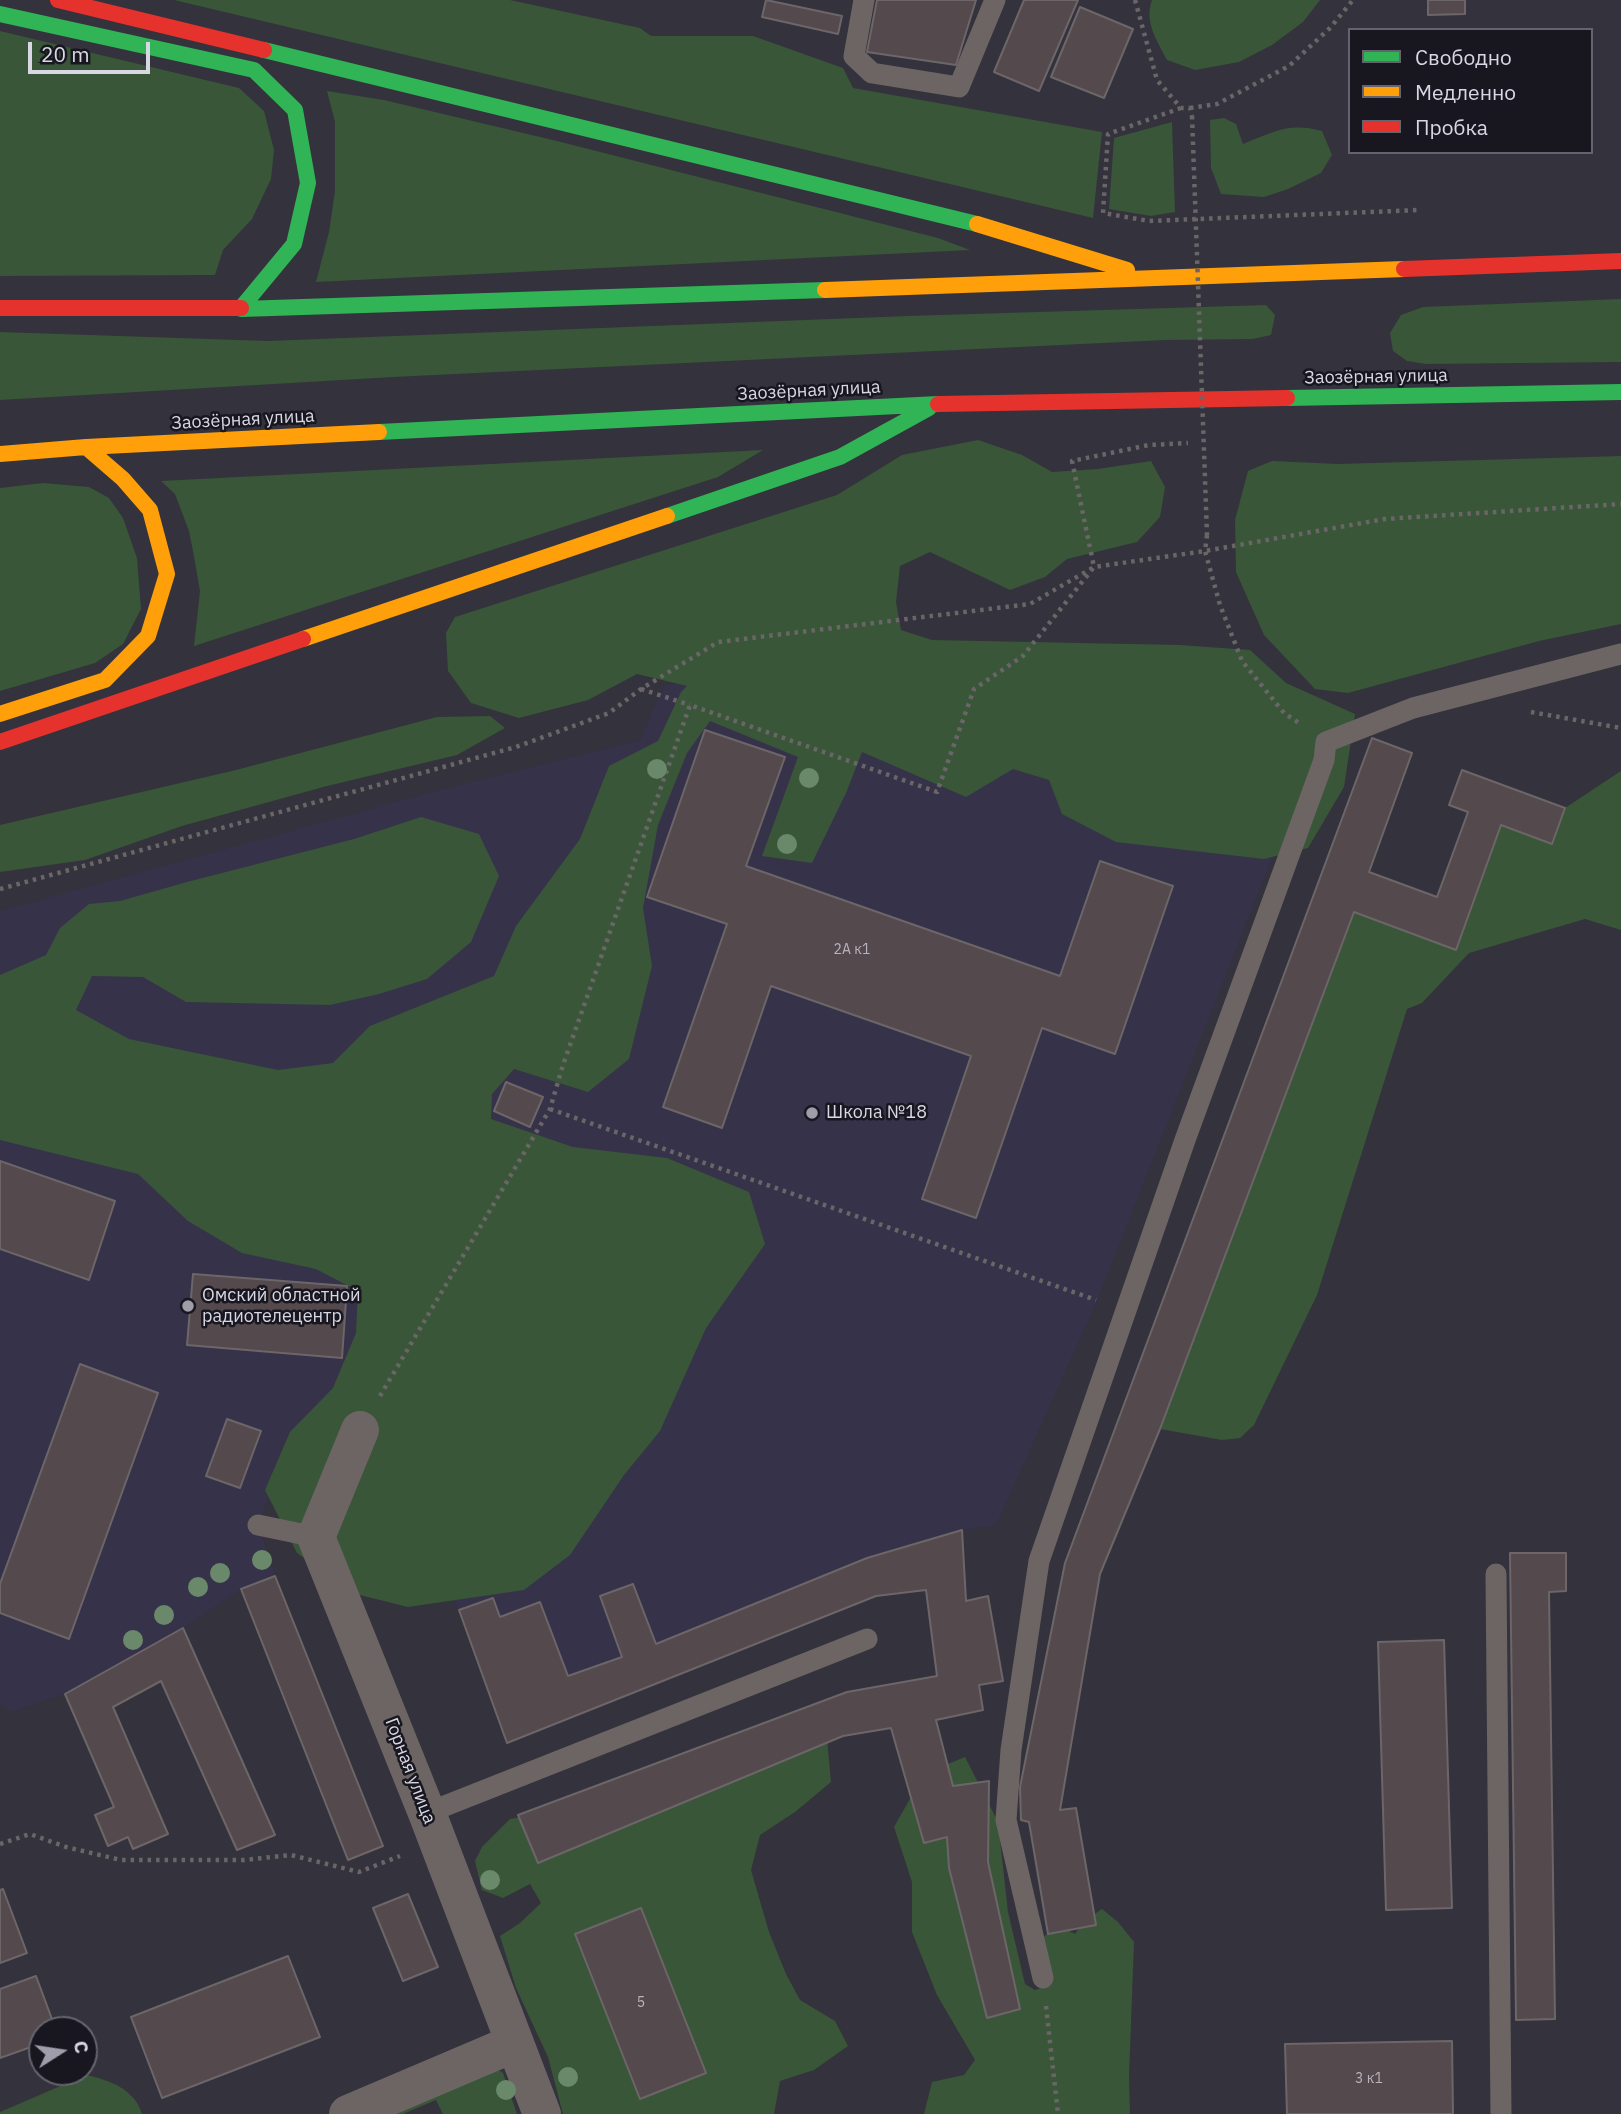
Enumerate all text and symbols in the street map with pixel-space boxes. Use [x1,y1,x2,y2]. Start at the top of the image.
scale bar [32,28,154,72]
legend [1348,28,1593,154]
text: 20 m [41,40,90,68]
text: Свободно [1415,43,1512,71]
text: Медленно [1415,78,1516,106]
text: Пробка [1415,113,1488,141]
street label: Заозёрная улица [1304,365,1448,389]
street label: Заозёрная улица [737,376,881,406]
street label: Заозёрная улица [171,405,315,435]
house number: 2А к1 [834,942,870,958]
place label: Школа №18 [826,1102,927,1124]
marker: Школа №18 [804,1105,820,1121]
place label: Омский областной радиотелецентр [202,1285,361,1328]
marker: Омский областной радиотелецентр [180,1298,196,1314]
street label: Горная улица [380,1715,440,1827]
house number: 5 [637,1995,645,2011]
north arrow [28,2016,98,2086]
text: С [69,2039,95,2056]
house number: 3 к1 [1355,2071,1383,2087]

